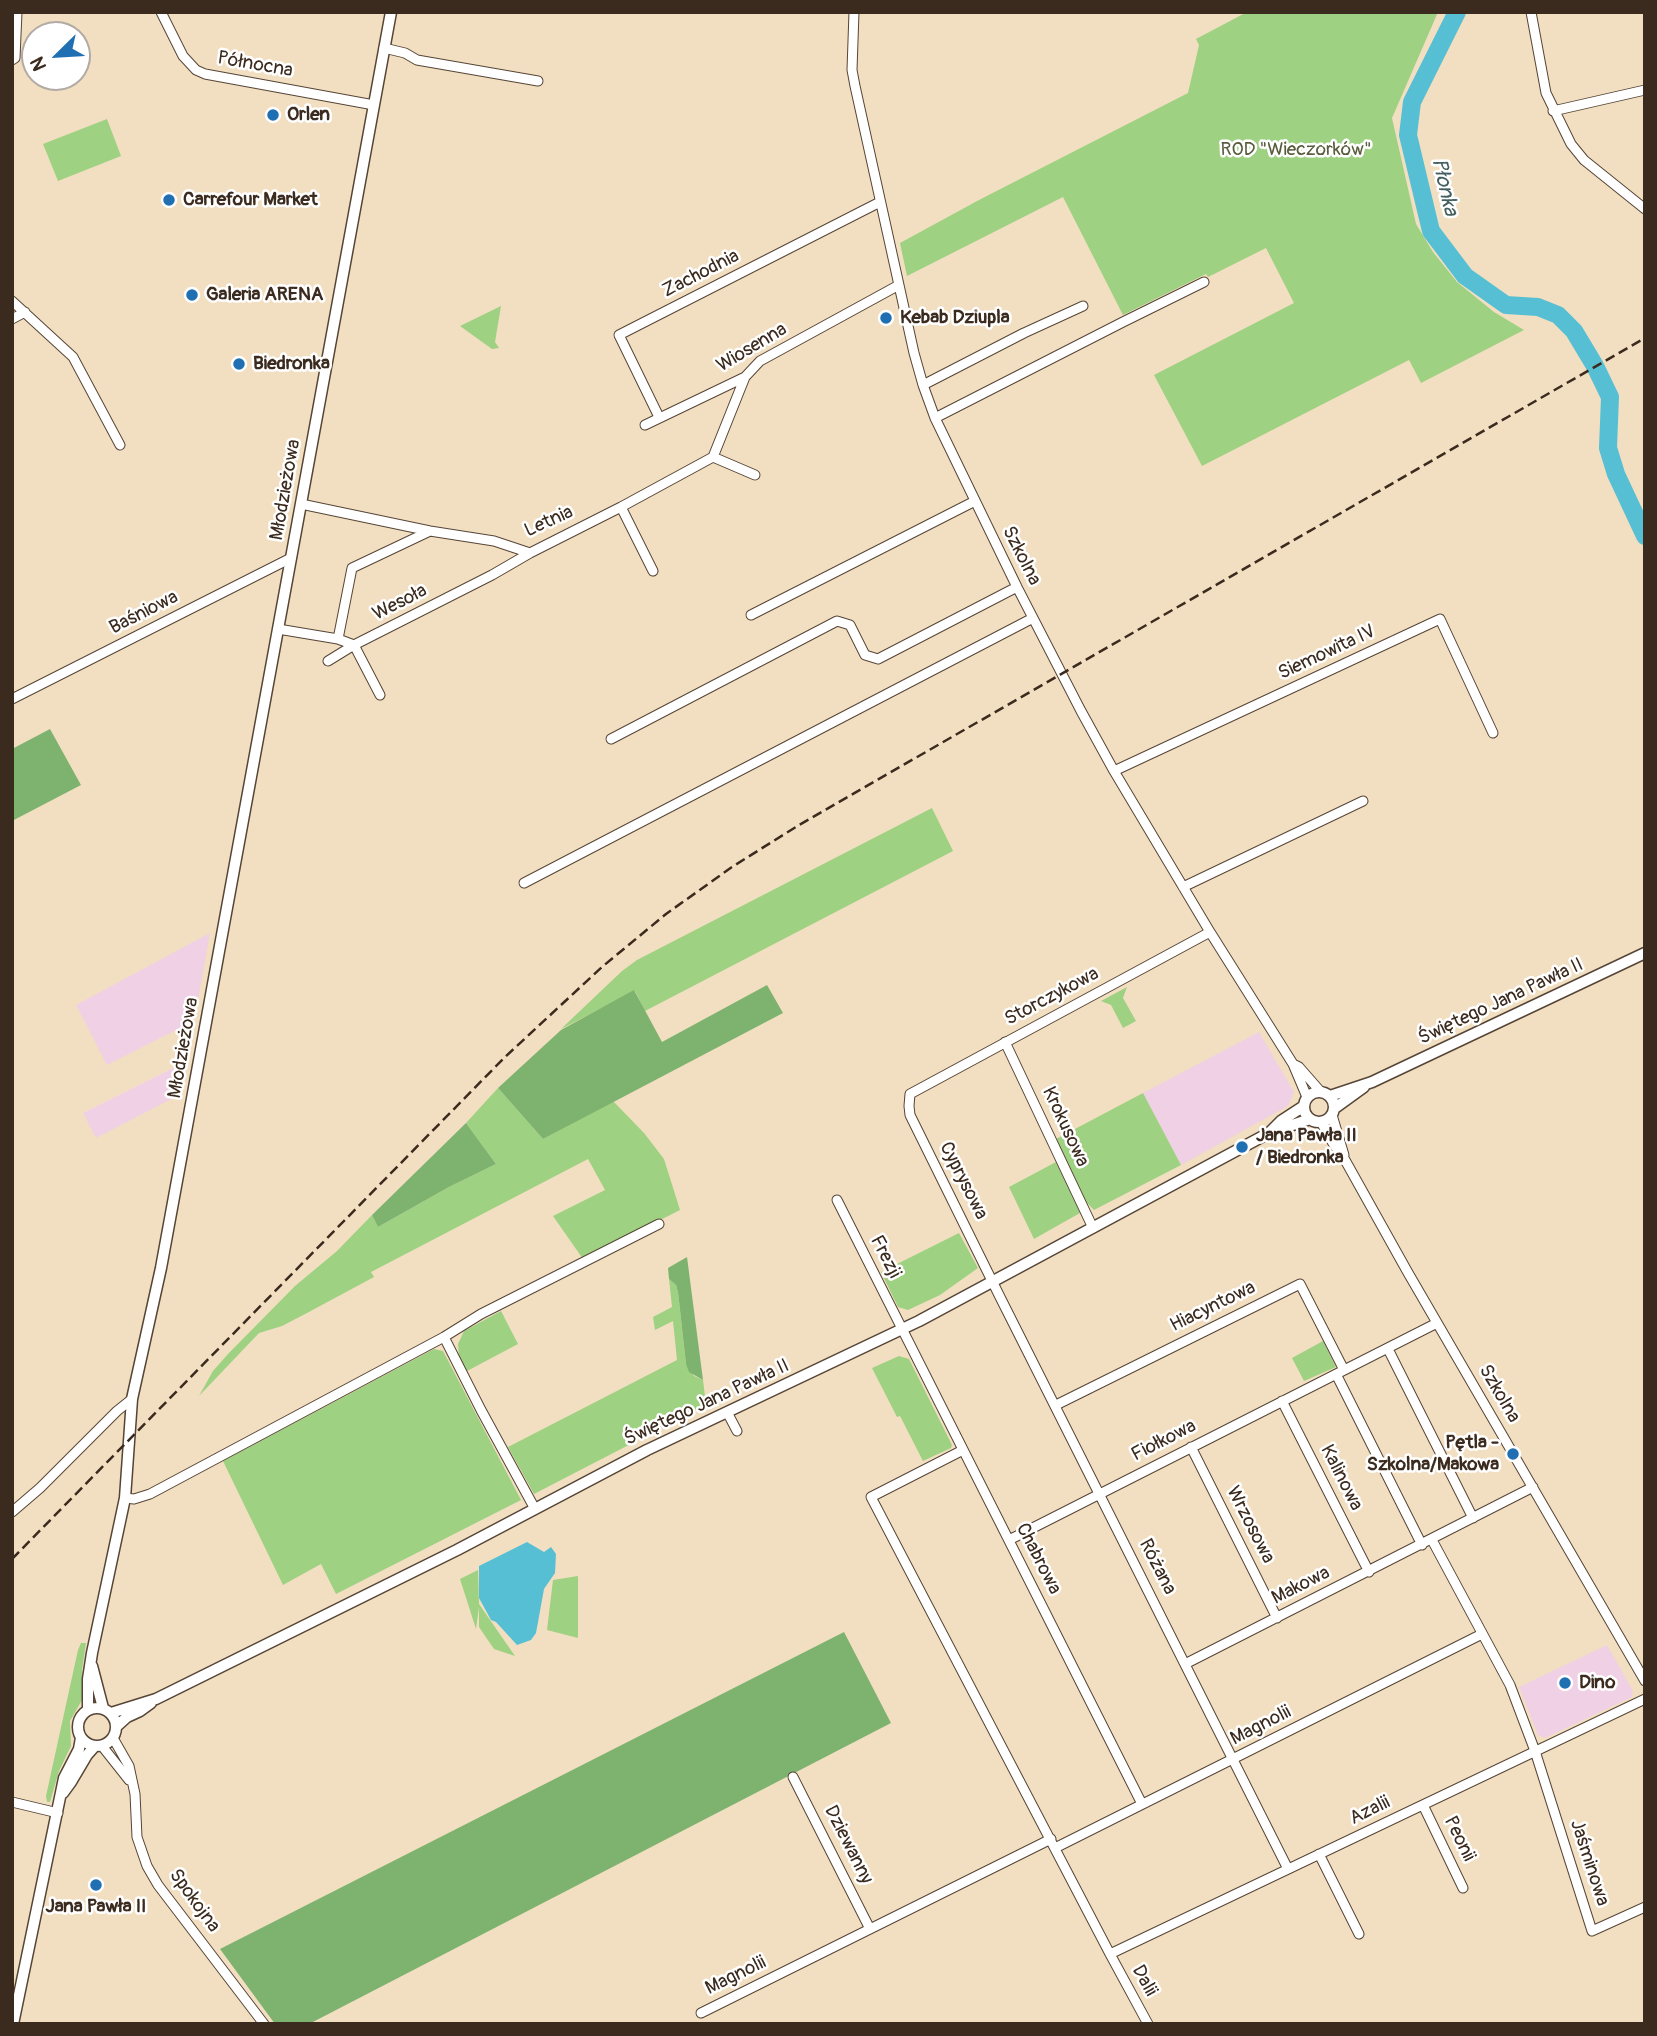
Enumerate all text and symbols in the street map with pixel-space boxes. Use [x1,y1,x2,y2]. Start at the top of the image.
north arrow [21,21,91,91]
street label: Północna [216,47,294,83]
text: N [25,53,52,74]
place label: Orlen [287,104,330,126]
marker: Orlen [265,107,281,123]
park label: ROD "Wieczorków" [1220,139,1372,161]
water label: Płonka [1425,156,1463,218]
place label: Carrefour Market [183,189,318,211]
marker: Carrefour Market [161,192,177,208]
street label: Zachodnia [659,245,743,303]
place label: Galeria ARENA [206,284,323,306]
marker: Galeria ARENA [184,287,200,303]
place label: Kebab Dziupla [900,307,1010,329]
marker: Kebab Dziupla [878,310,894,326]
street label: Wiosenna [713,318,791,378]
place label: Biedronka [253,353,330,375]
marker: Biedronka [231,356,247,372]
street label: Młodzieżowa [266,438,306,542]
street label: Letnia [521,501,577,543]
street label: Szkolna [996,523,1046,589]
street label: Wesoła [369,580,431,626]
street label: Baśniowa [106,586,182,640]
street label: Siemowita IV [1275,621,1379,685]
street label: Świętego Jana Pawła II [1415,954,1587,1050]
street label: Storczykowa [1001,963,1103,1031]
street label: Młodzieżowa [164,996,204,1100]
street label: Krokusowa [1037,1083,1093,1171]
place label: Jana Pawła II / Biedronka [1256,1125,1357,1169]
street label: Cyprysowa [934,1138,992,1224]
marker: Jana Pawła II / Biedronka [1234,1139,1250,1155]
street label: Frezji [865,1232,905,1282]
street label: Hiacyntowa [1167,1277,1259,1337]
street label: Świętego Jana Pawła II [621,1355,793,1451]
street label: Szkolna [1473,1361,1525,1427]
street label: Fiołkowa [1128,1415,1200,1467]
place label: Pętla - Szkolna/Makowa [1367,1432,1499,1476]
street label: Kalinowa [1315,1441,1367,1515]
marker: Pętla - Szkolna/Makowa [1505,1446,1521,1462]
street label: Wrzosowa [1221,1483,1279,1567]
street label: Chabrowa [1010,1520,1066,1598]
street label: Różana [1133,1535,1181,1599]
street label: Makowa [1268,1562,1334,1610]
place label: Dino [1579,1672,1615,1694]
marker: Dino [1557,1675,1573,1691]
street label: Magnolii [1227,1701,1295,1751]
street label: Azalii [1346,1792,1394,1830]
street label: Dziewanny [819,1802,877,1888]
street label: Peonii [1438,1813,1480,1865]
street label: Jaśminowa [1564,1817,1614,1909]
street label: Spokojna [164,1865,224,1937]
marker: Jana Pawła II [88,1877,104,1893]
place label: Jana Pawła II [46,1896,146,1918]
street label: Magnolii [702,1952,770,2000]
street label: Dalii [1126,1961,1162,2001]

